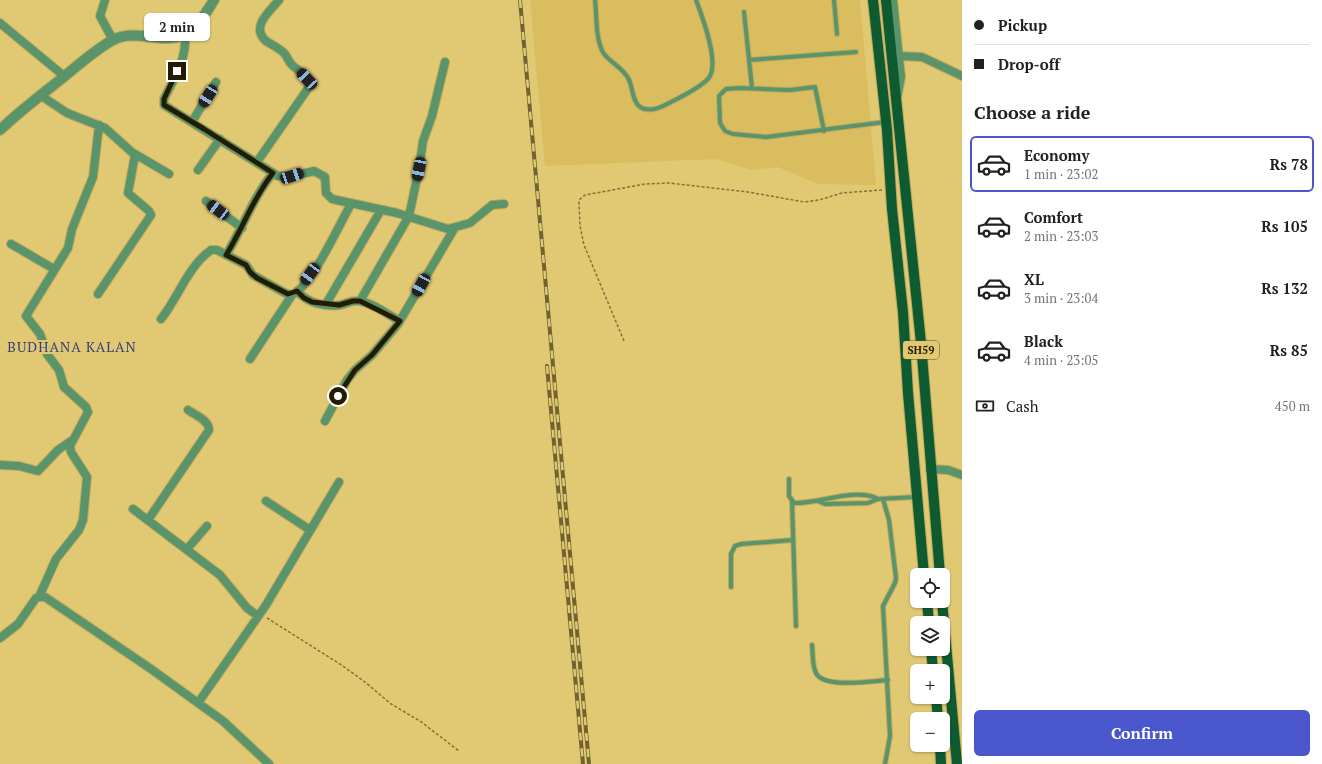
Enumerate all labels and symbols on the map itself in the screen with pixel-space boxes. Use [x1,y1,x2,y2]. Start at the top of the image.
callout: 2 min [144,13,210,41]
route end [168,62,186,80]
car [294,66,320,92]
car [197,83,219,109]
car [411,156,427,182]
car [279,167,305,185]
car [205,198,231,222]
car [298,261,322,287]
car [410,272,432,298]
district label: BUDHANA KALAN [7,337,137,356]
road number: SH59 [903,341,939,359]
route start [329,387,347,405]

